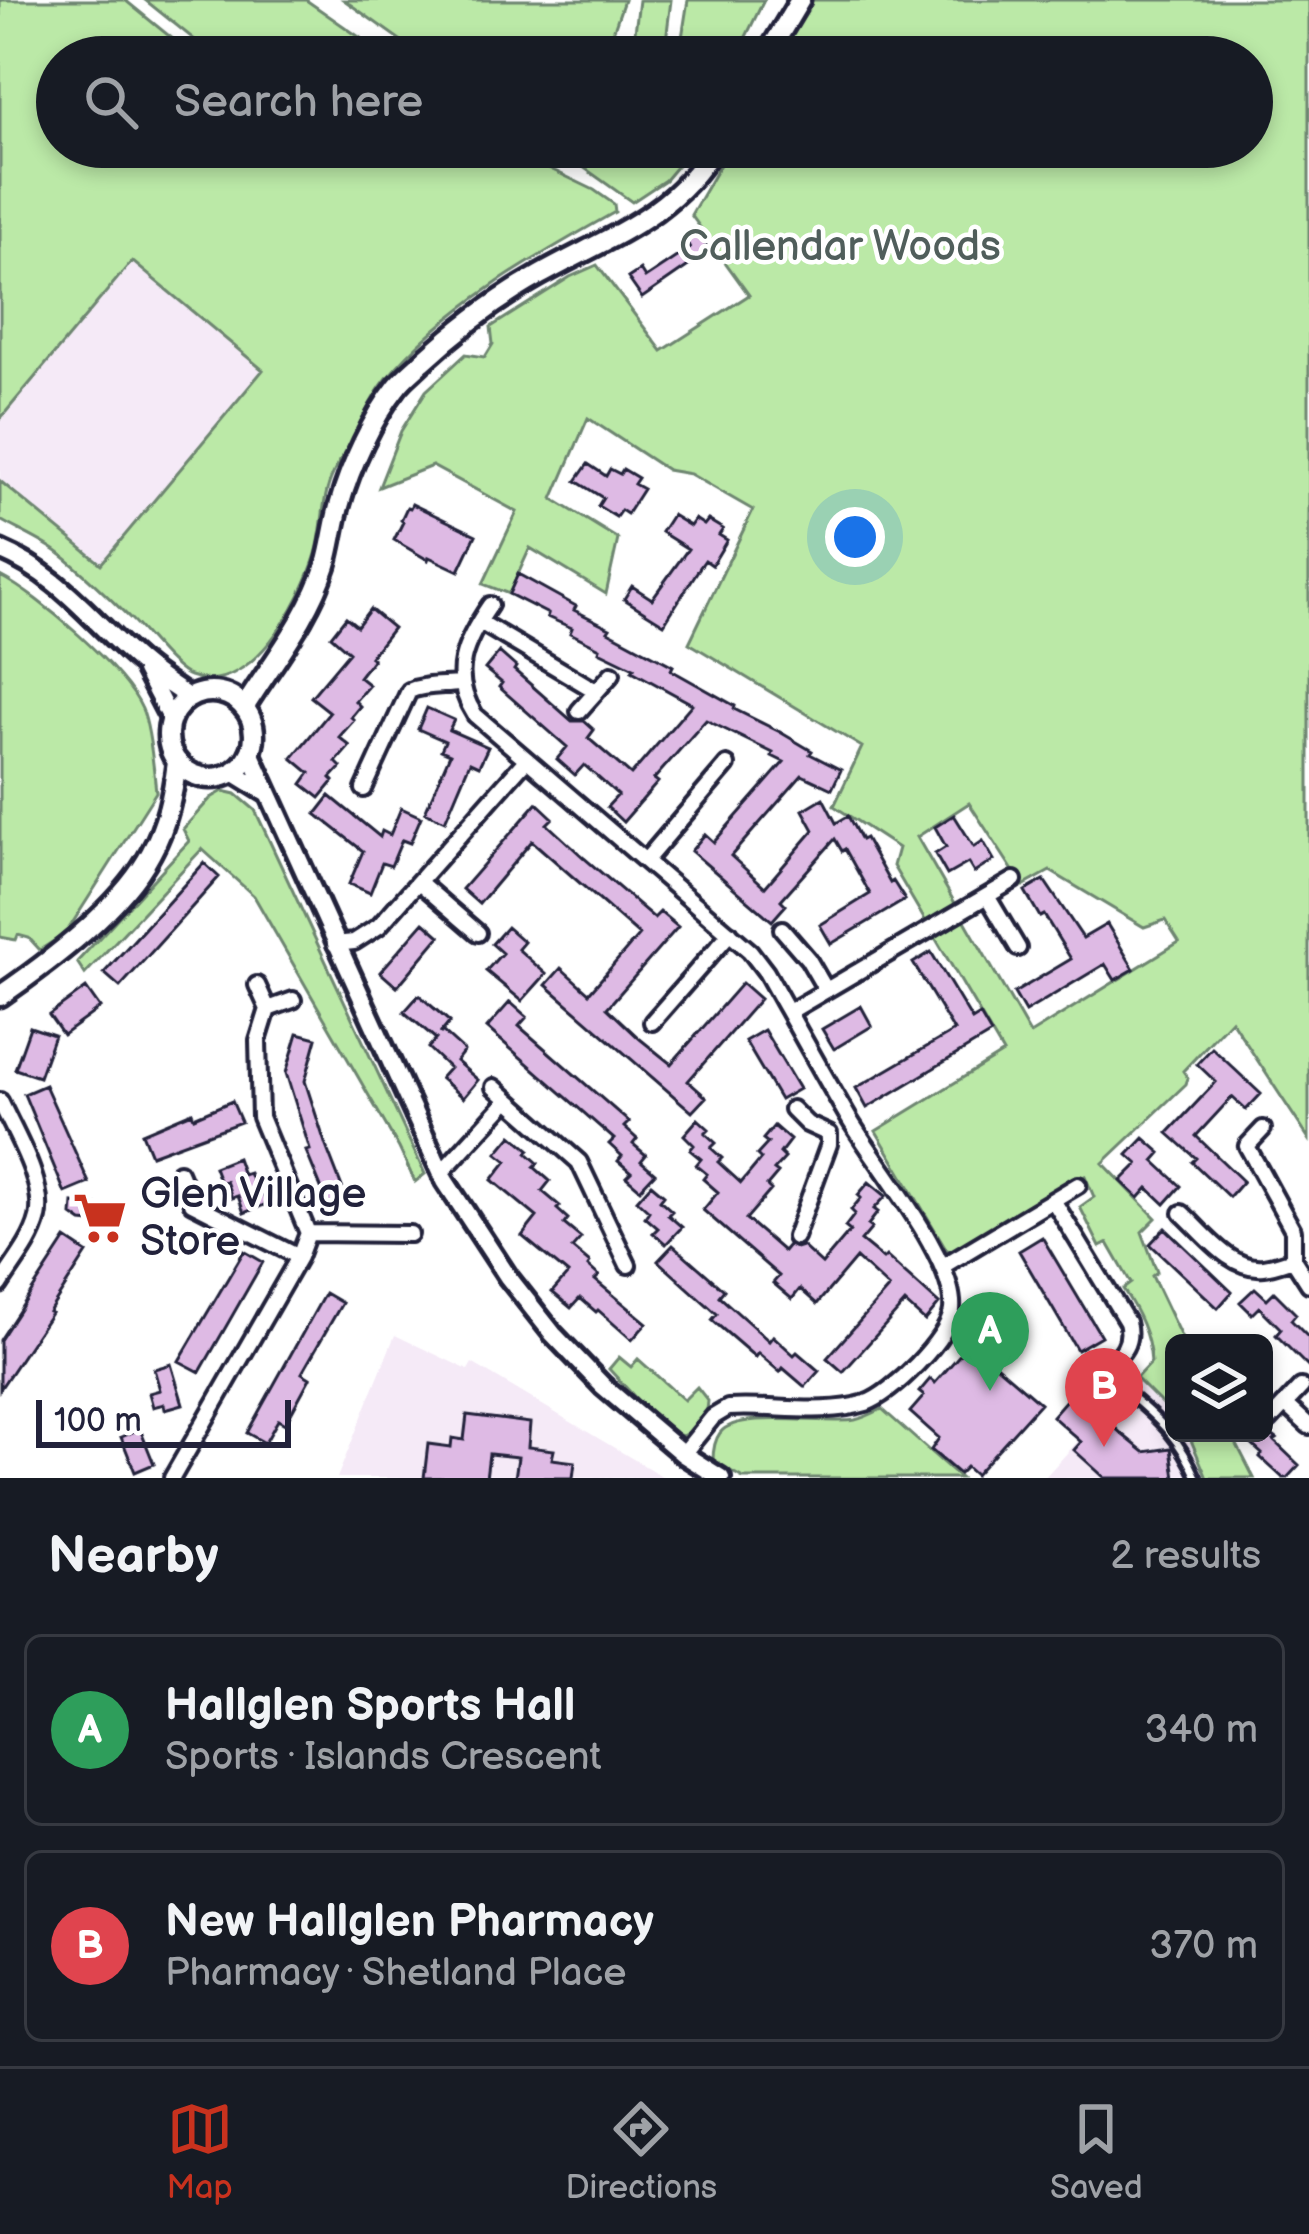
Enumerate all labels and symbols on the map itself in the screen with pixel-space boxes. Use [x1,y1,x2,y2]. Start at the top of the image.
park label: Callendar Woods [679,222,1001,273]
your location [825,507,885,567]
place label: Glen Village Store [140,1169,366,1268]
supermarket icon: Glen Village Store [71,1189,129,1247]
pin: A [951,1292,1029,1391]
pin: B [1065,1348,1143,1447]
scale bar [36,1394,291,1447]

